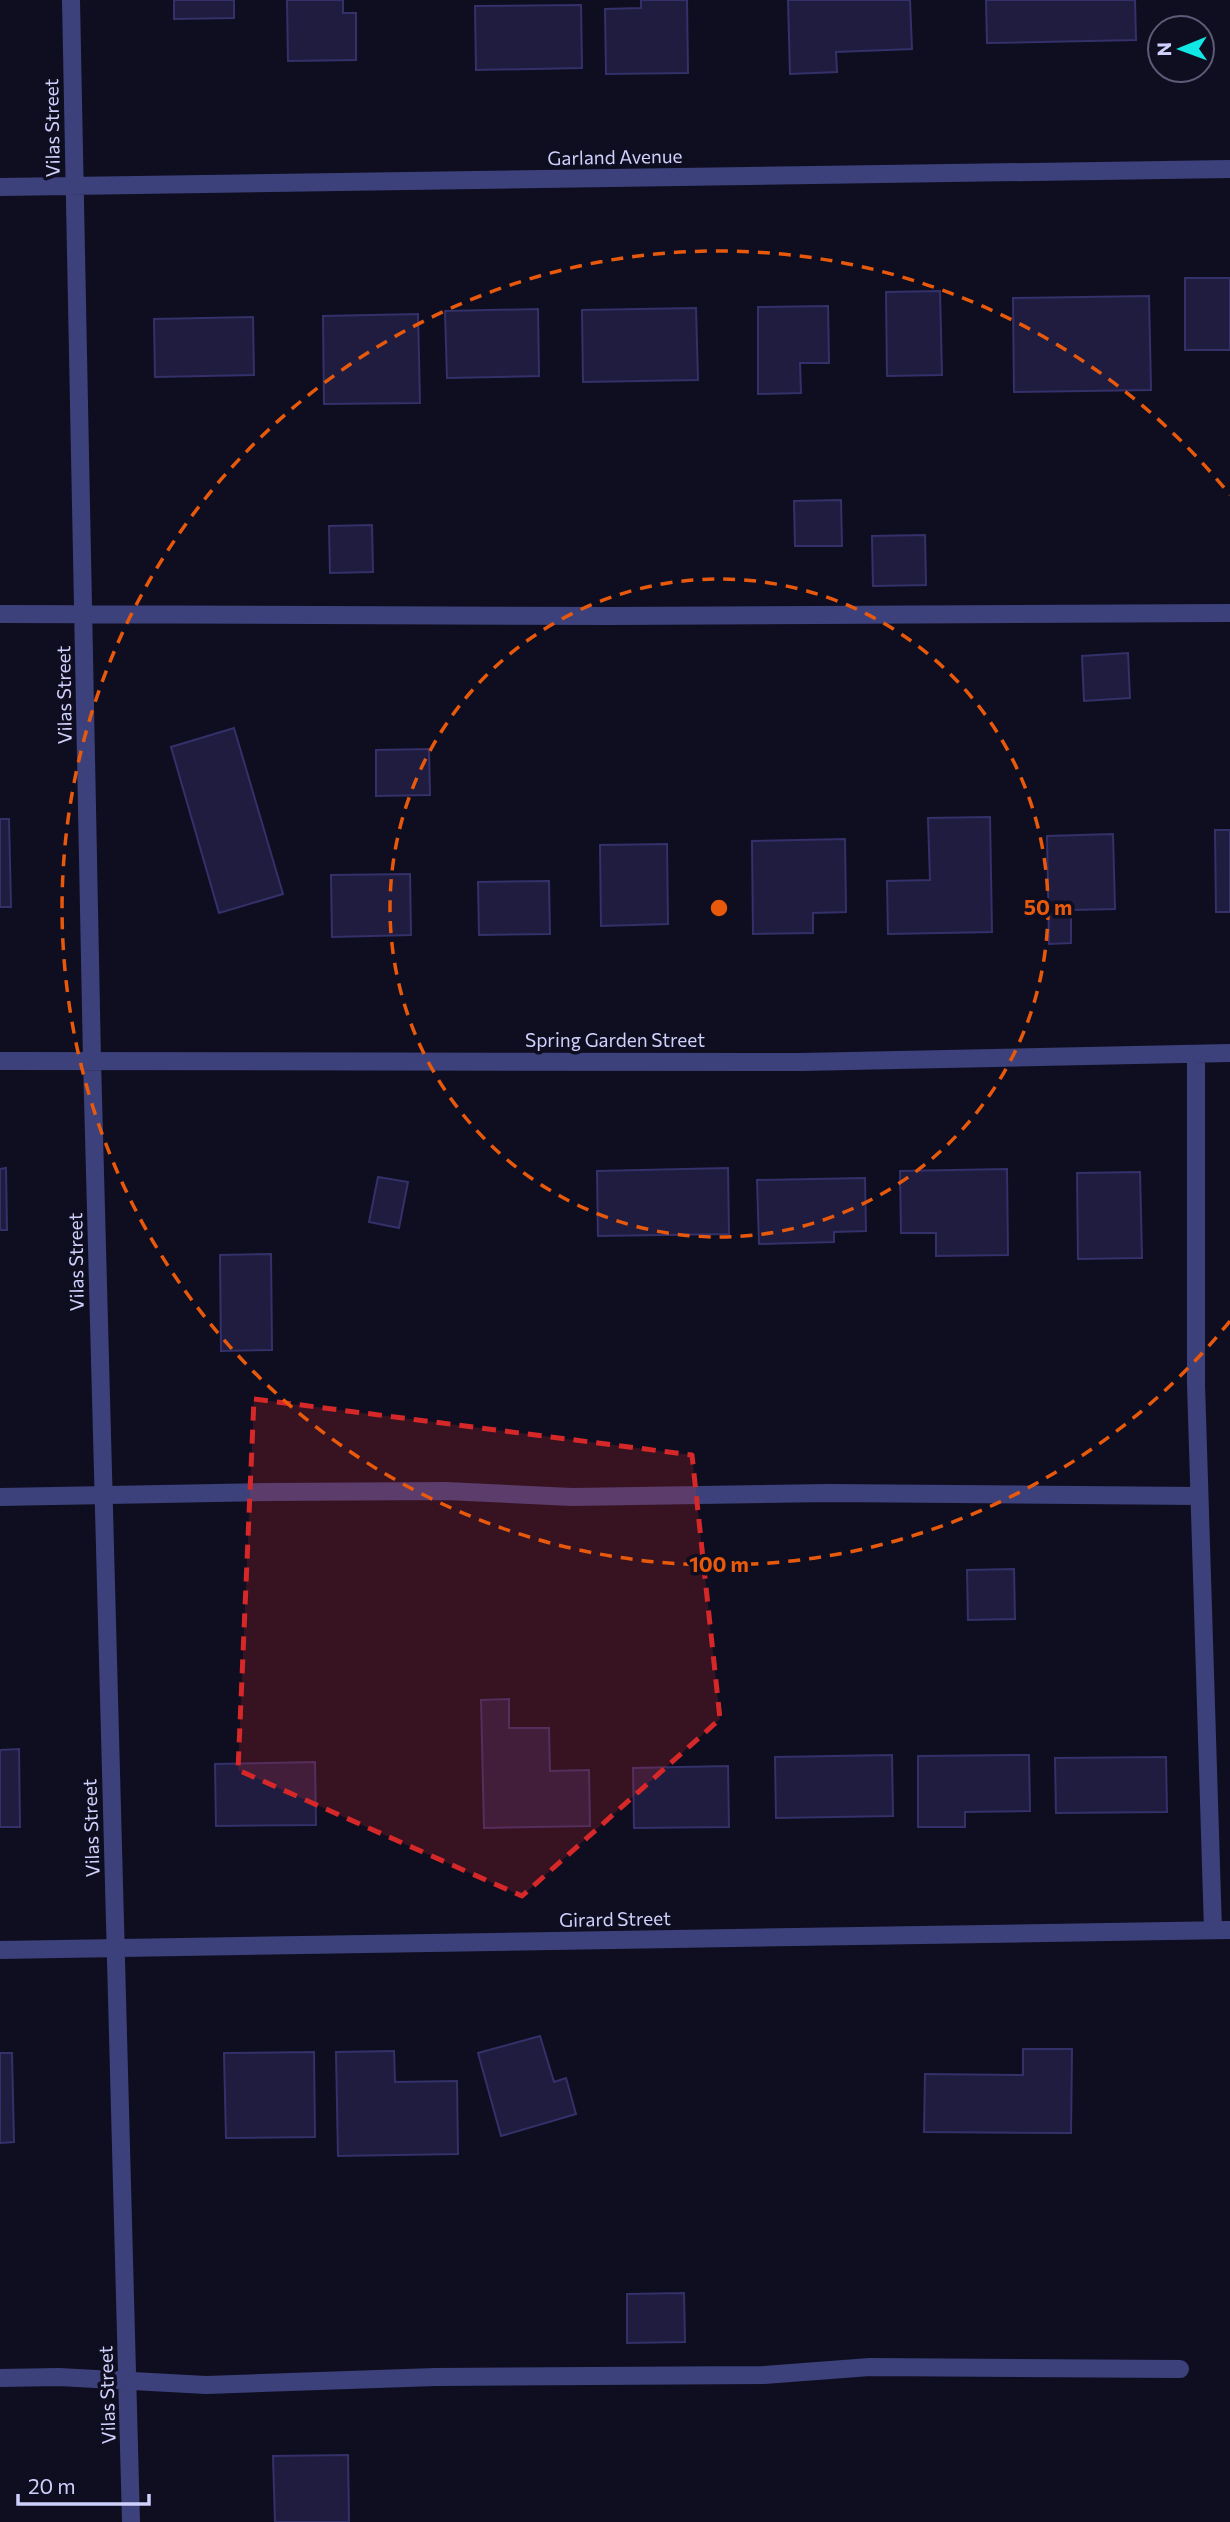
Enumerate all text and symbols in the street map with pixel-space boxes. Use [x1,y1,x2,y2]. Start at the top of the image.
north arrow [1146,14,1216,84]
text: N [1152,42,1175,57]
street label: Vilas Street [39,78,64,178]
street label: Garland Avenue [547,144,683,169]
street label: Vilas Street [51,645,76,745]
text: 50 m [1024,894,1072,919]
centre of rings [707,896,731,920]
street label: Spring Garden Street [525,1028,705,1051]
street label: Vilas Street [63,1212,88,1312]
text: 100 m [689,1551,749,1576]
street label: Vilas Street [77,1778,104,1878]
street label: Girard Street [559,1906,671,1931]
street label: Vilas Street [93,2345,120,2445]
scale bar [18,2462,149,2506]
text: 20 m [28,2473,76,2498]

